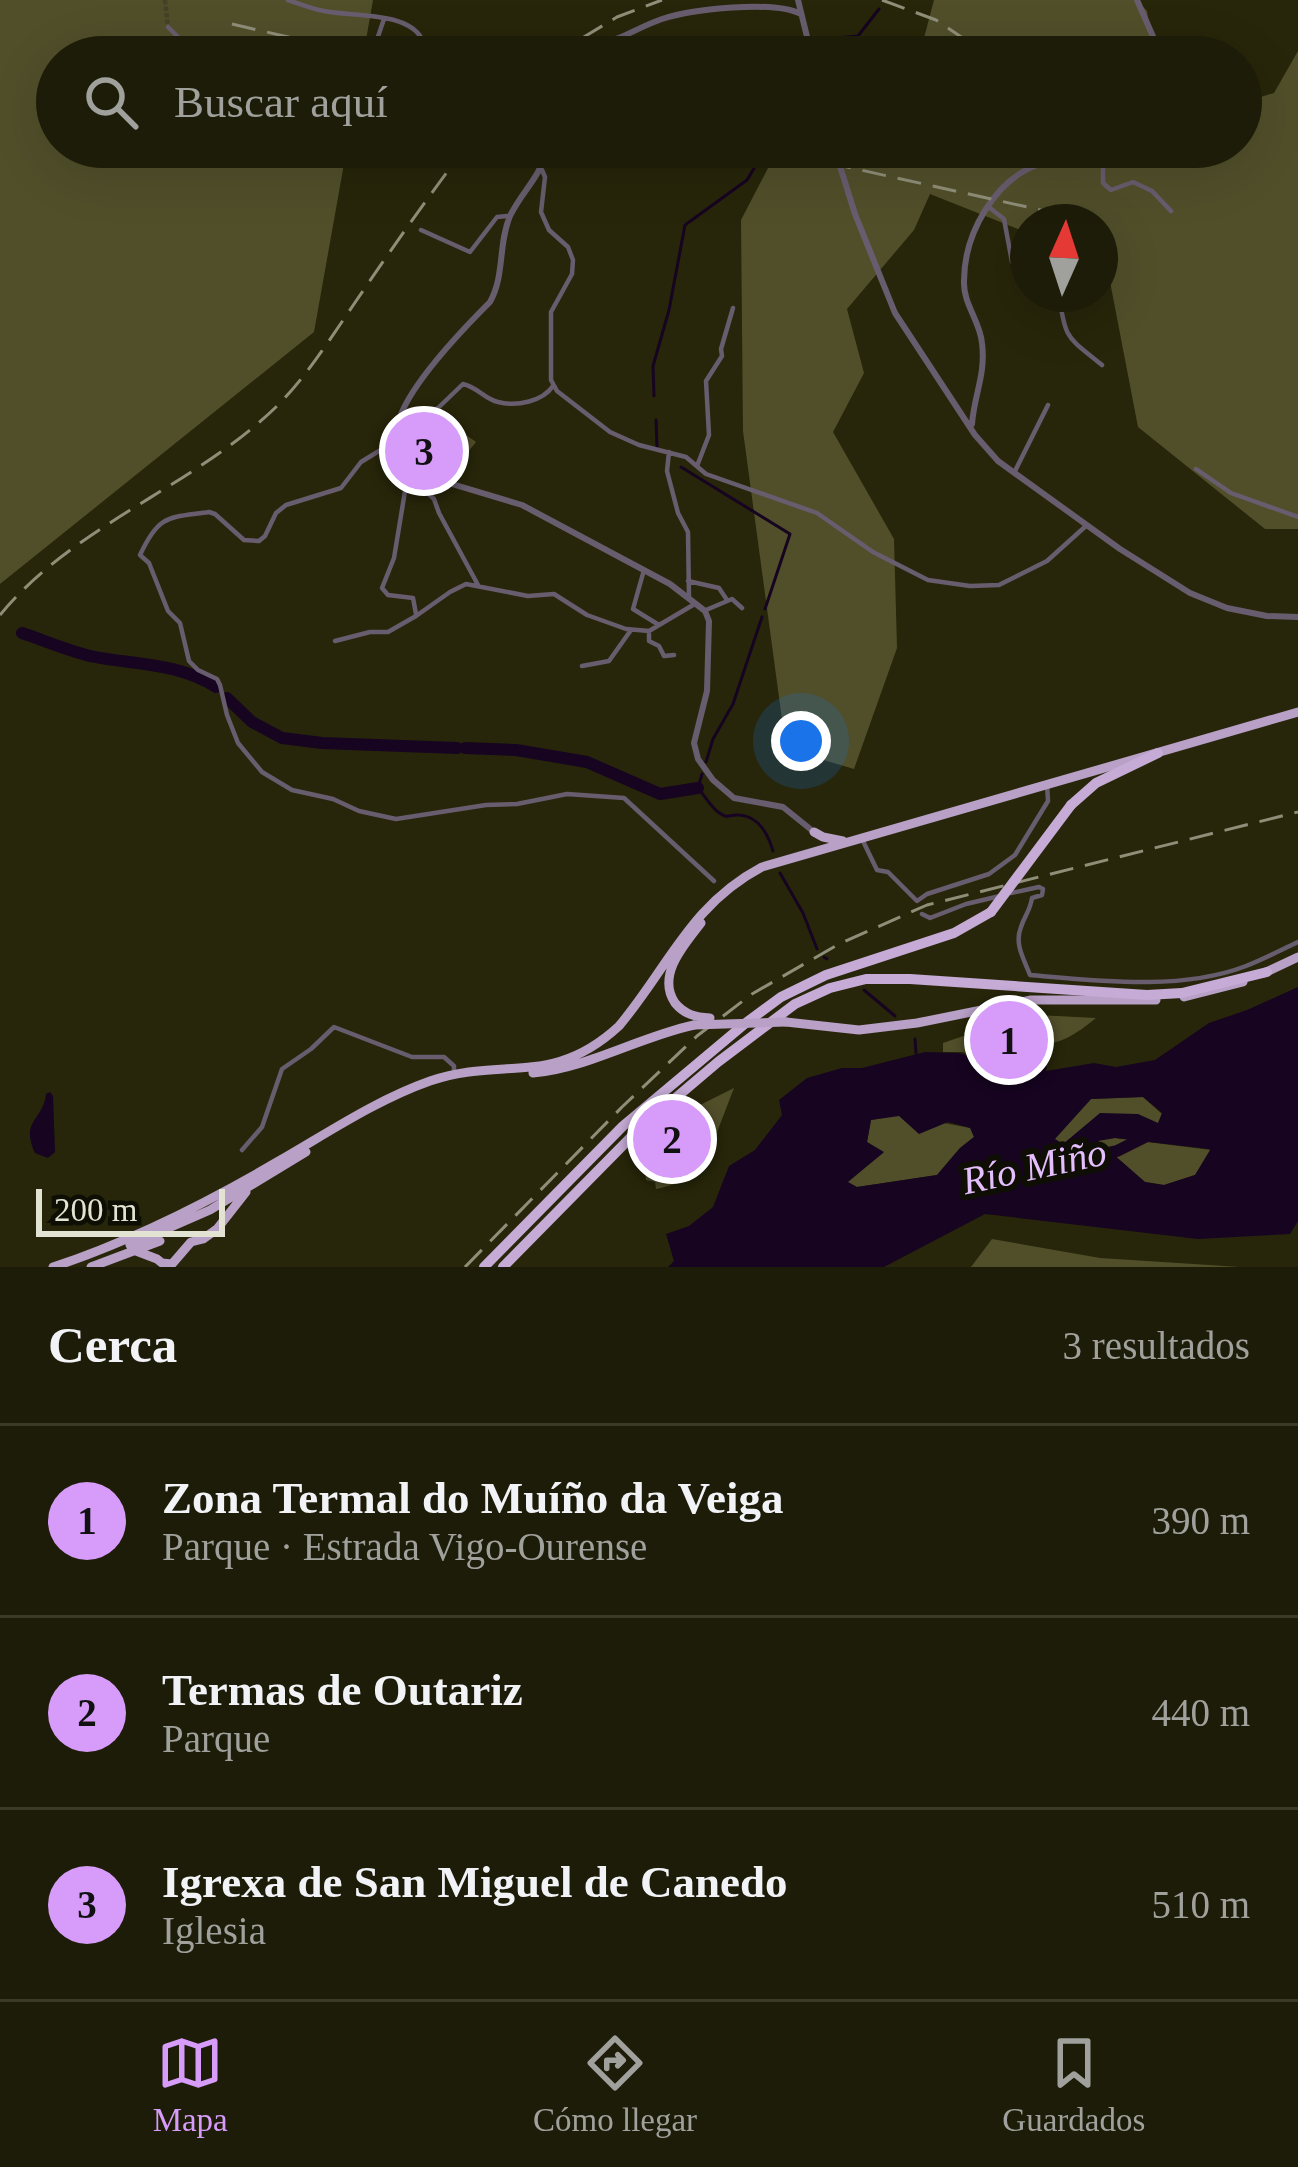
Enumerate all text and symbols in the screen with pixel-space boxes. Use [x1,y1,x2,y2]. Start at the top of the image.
search box [36,36,1262,168]
icon: search [78,69,144,135]
text: Buscar aquí [174,77,388,127]
north arrow [1010,204,1118,312]
pin: 3 [385,406,463,496]
your location [771,711,831,771]
pin: 1 [970,995,1048,1085]
pin: 2 [633,1094,711,1184]
water label: Río Miño [957,1130,1110,1202]
scale bar [36,1183,225,1236]
text: 200 m [54,1192,137,1228]
text: Cerca [48,1317,177,1373]
text: 3 resultados [1063,1324,1250,1367]
text: Zona Termal do Muíño da Veiga [162,1473,783,1523]
text: 1 [77,1499,97,1542]
text: 390 m [1151,1499,1250,1542]
text: Parque · Estrada Vigo-Ourense [162,1525,647,1568]
text: Termas de Outariz [162,1665,523,1715]
text: 2 [77,1691,97,1734]
text: 440 m [1151,1691,1250,1734]
text: Parque [162,1717,270,1760]
text: Igrexa de San Miguel de Canedo [162,1857,787,1907]
text: 3 [77,1883,97,1926]
text: 510 m [1151,1883,1250,1926]
text: Iglesia [162,1909,266,1952]
tab: Mapa [153,2030,228,2139]
tab: Cómo llegar [533,2030,697,2139]
tab: Guardados [1002,2030,1145,2139]

